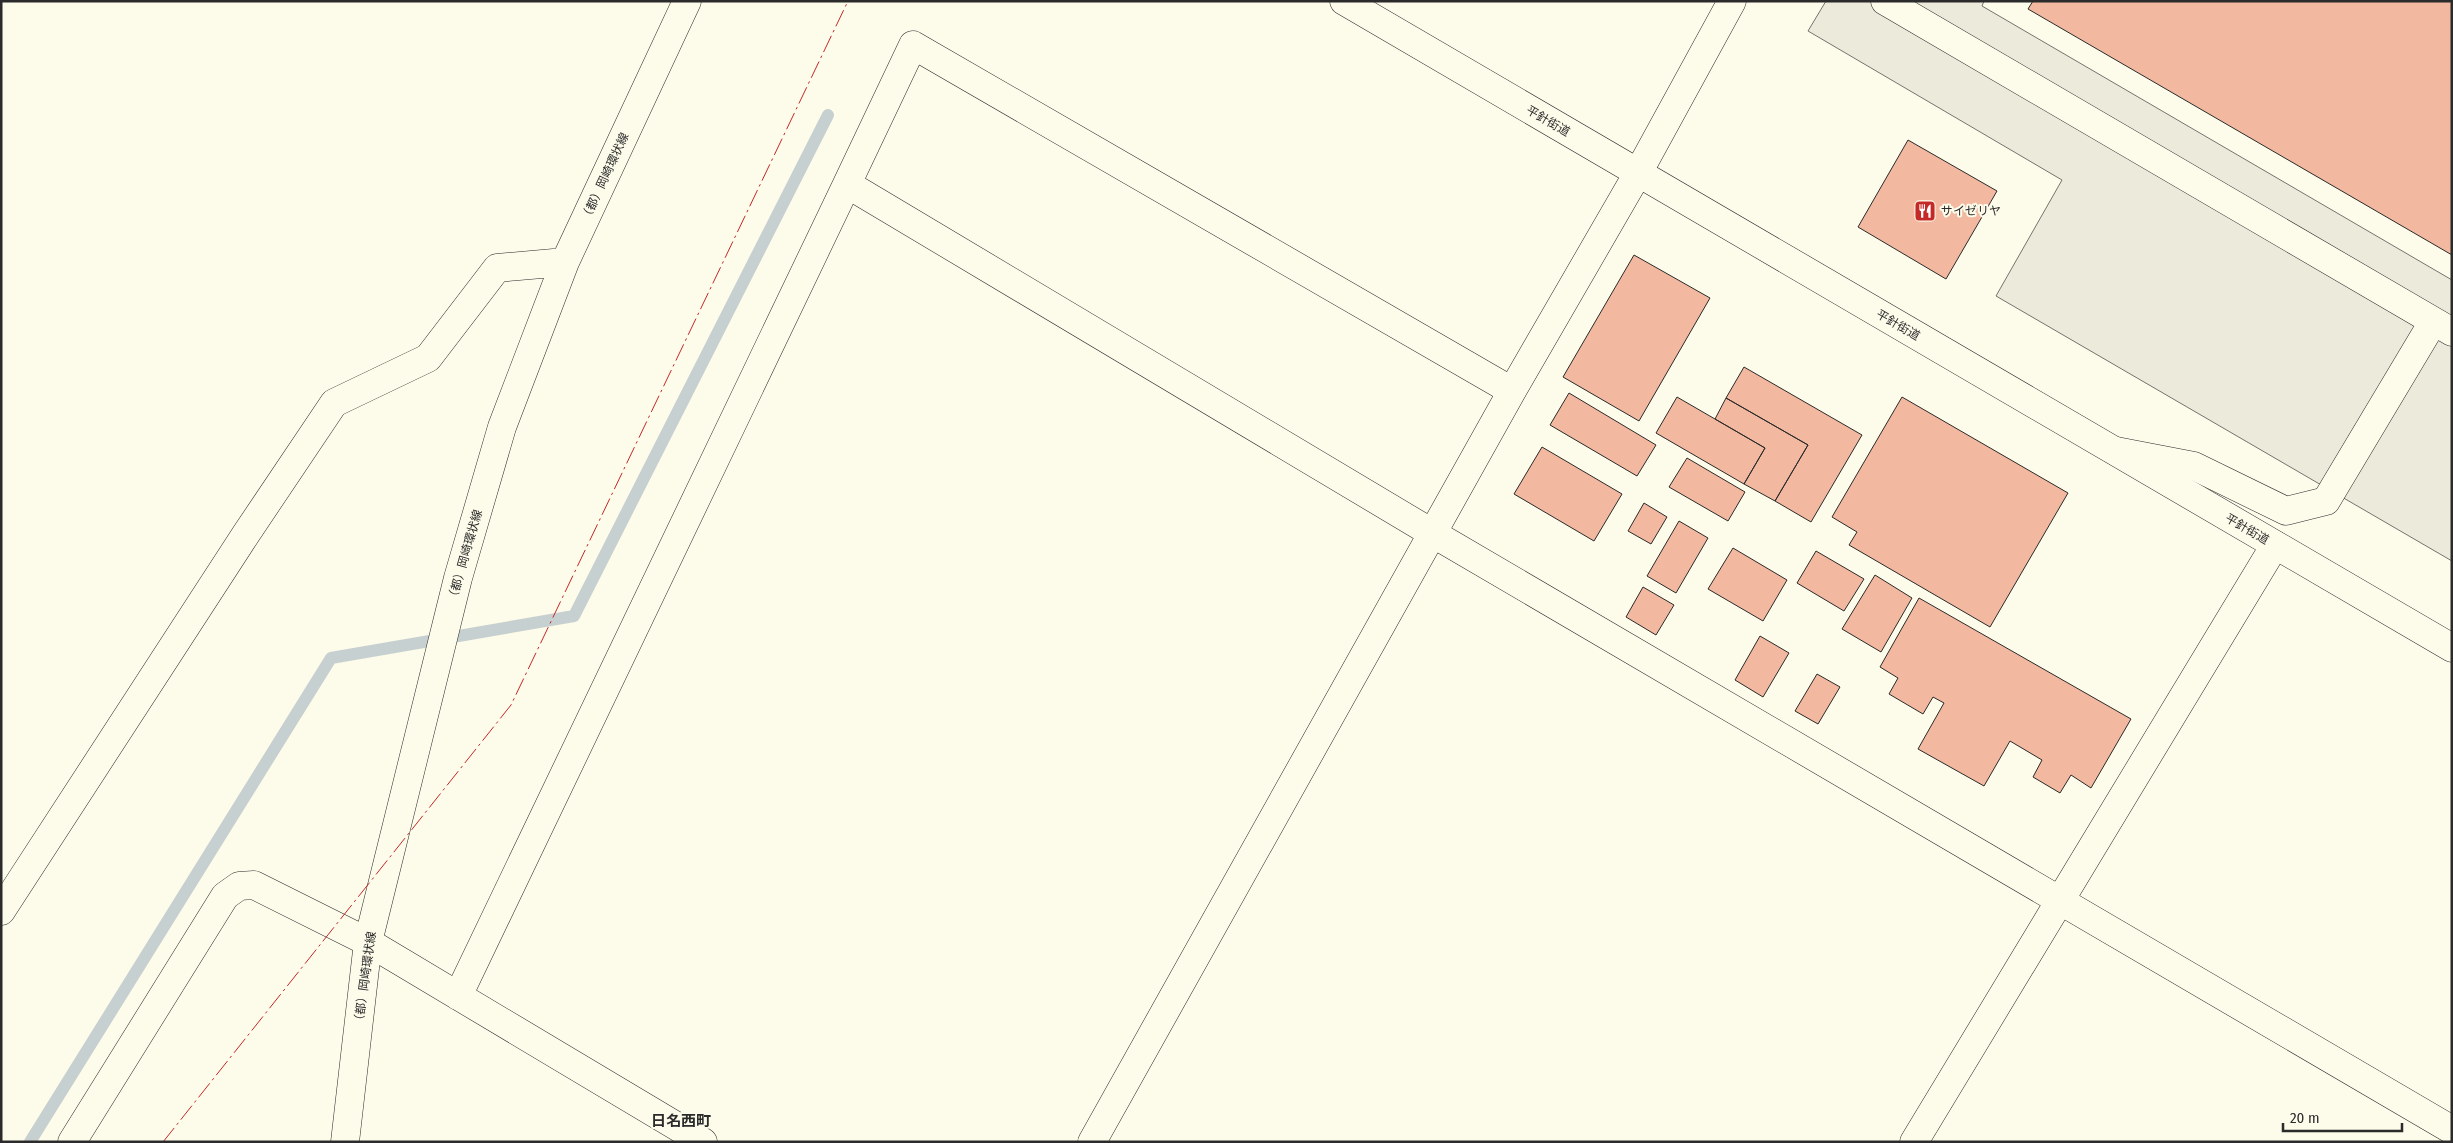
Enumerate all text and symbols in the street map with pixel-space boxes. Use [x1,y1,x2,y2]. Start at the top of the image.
street label: 平針街道 [1524,103,1572,139]
street label: （都）岡崎環状線 [578,131,632,223]
restaurant icon: サイゼリヤ [1913,199,1937,223]
place label: サイゼリヤ [1941,204,2001,218]
street label: 平針街道 [1874,307,1922,343]
street label: （都）岡崎環状線 [445,508,485,604]
street label: 平針街道 [2223,511,2271,547]
street label: （都）岡崎環状線 [351,930,379,1028]
scale bar [2283,1100,2402,1132]
text: 20 m [2290,1109,2320,1127]
district label: 日名西町 [651,1112,711,1130]

